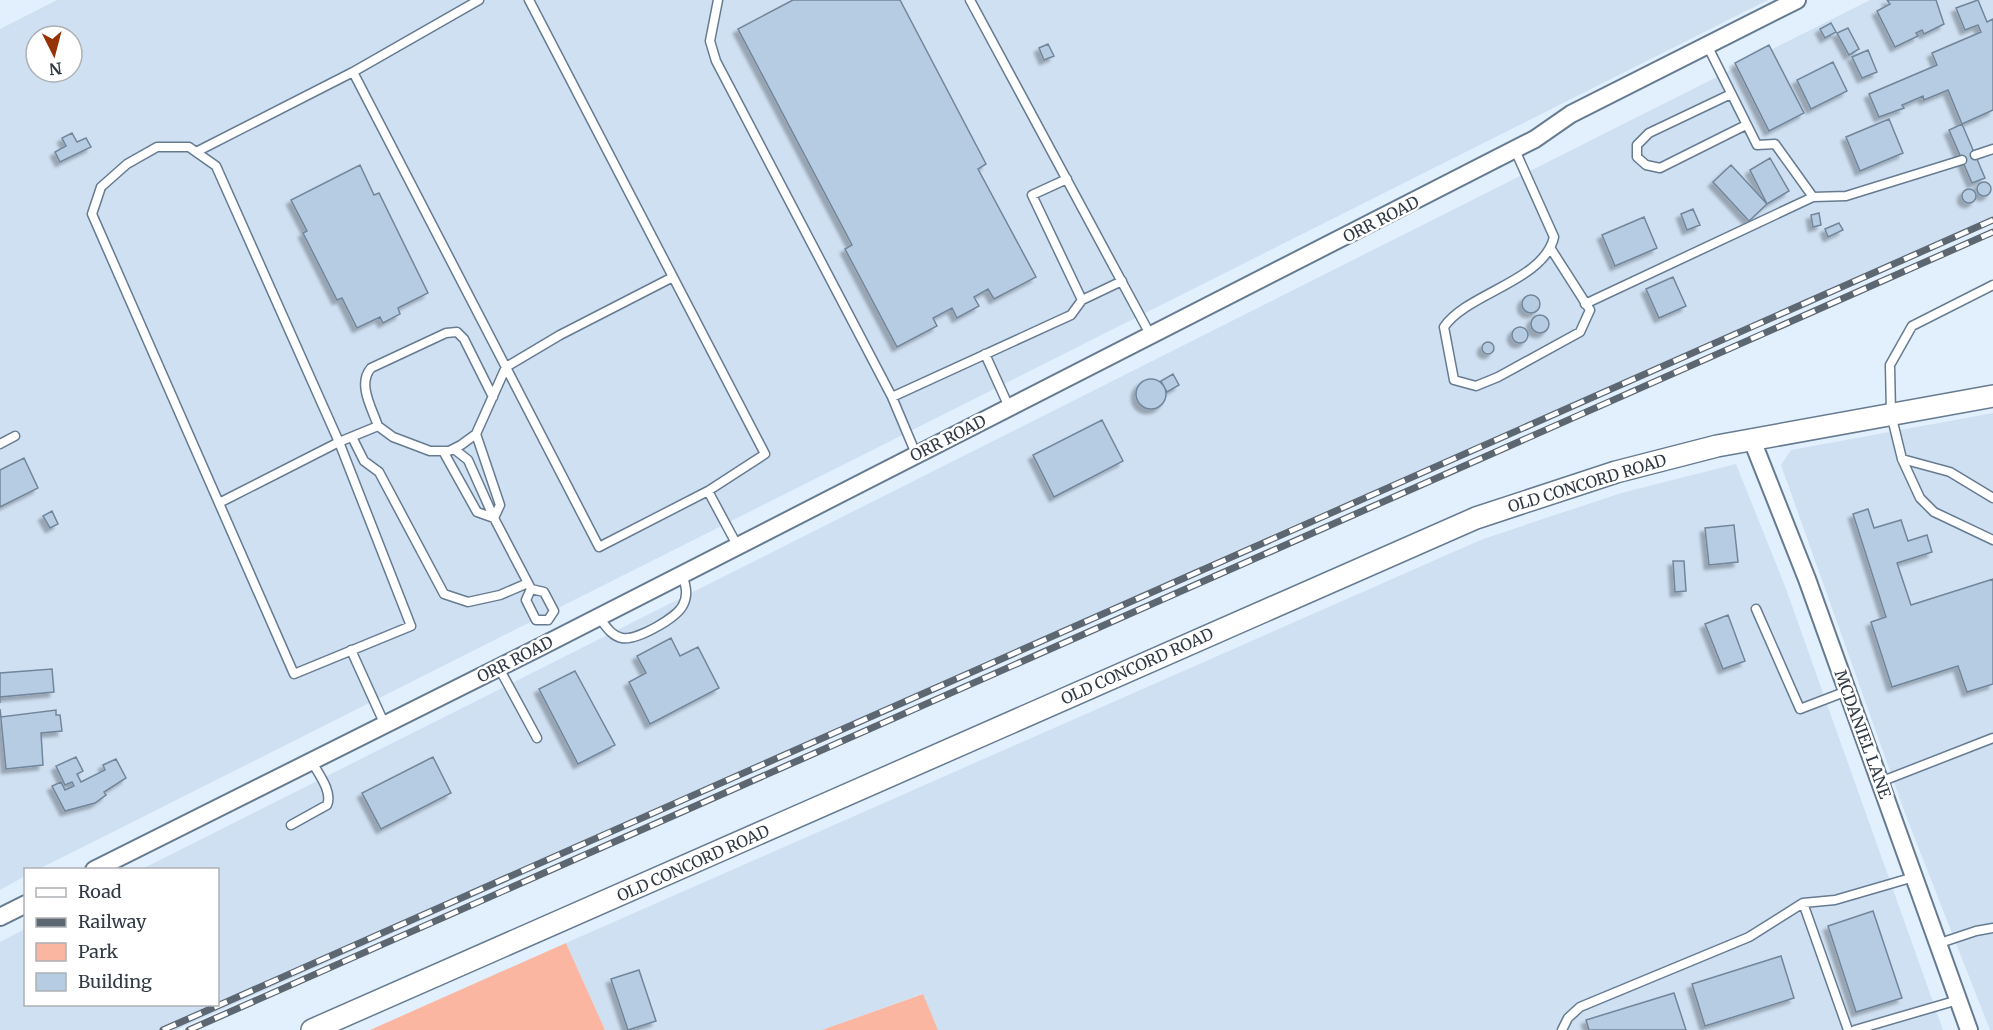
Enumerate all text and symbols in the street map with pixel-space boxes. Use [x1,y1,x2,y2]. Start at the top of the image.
north arrow [24,24,84,84]
text: N [48,58,63,80]
street label: ORR ROAD [1340,191,1422,247]
street label: ORR ROAD [907,410,989,466]
street label: OLD CONCORD ROAD [1505,449,1669,517]
street label: OLD CONCORD ROAD [1058,623,1216,709]
street label: ORR ROAD [474,631,556,687]
street label: MCDANIEL LANE [1830,667,1896,802]
street label: OLD CONCORD ROAD [614,820,772,906]
legend [24,868,219,1006]
text: Road [78,880,122,903]
text: Railway [78,910,147,933]
text: Park [78,940,119,963]
text: Building [78,970,152,993]

